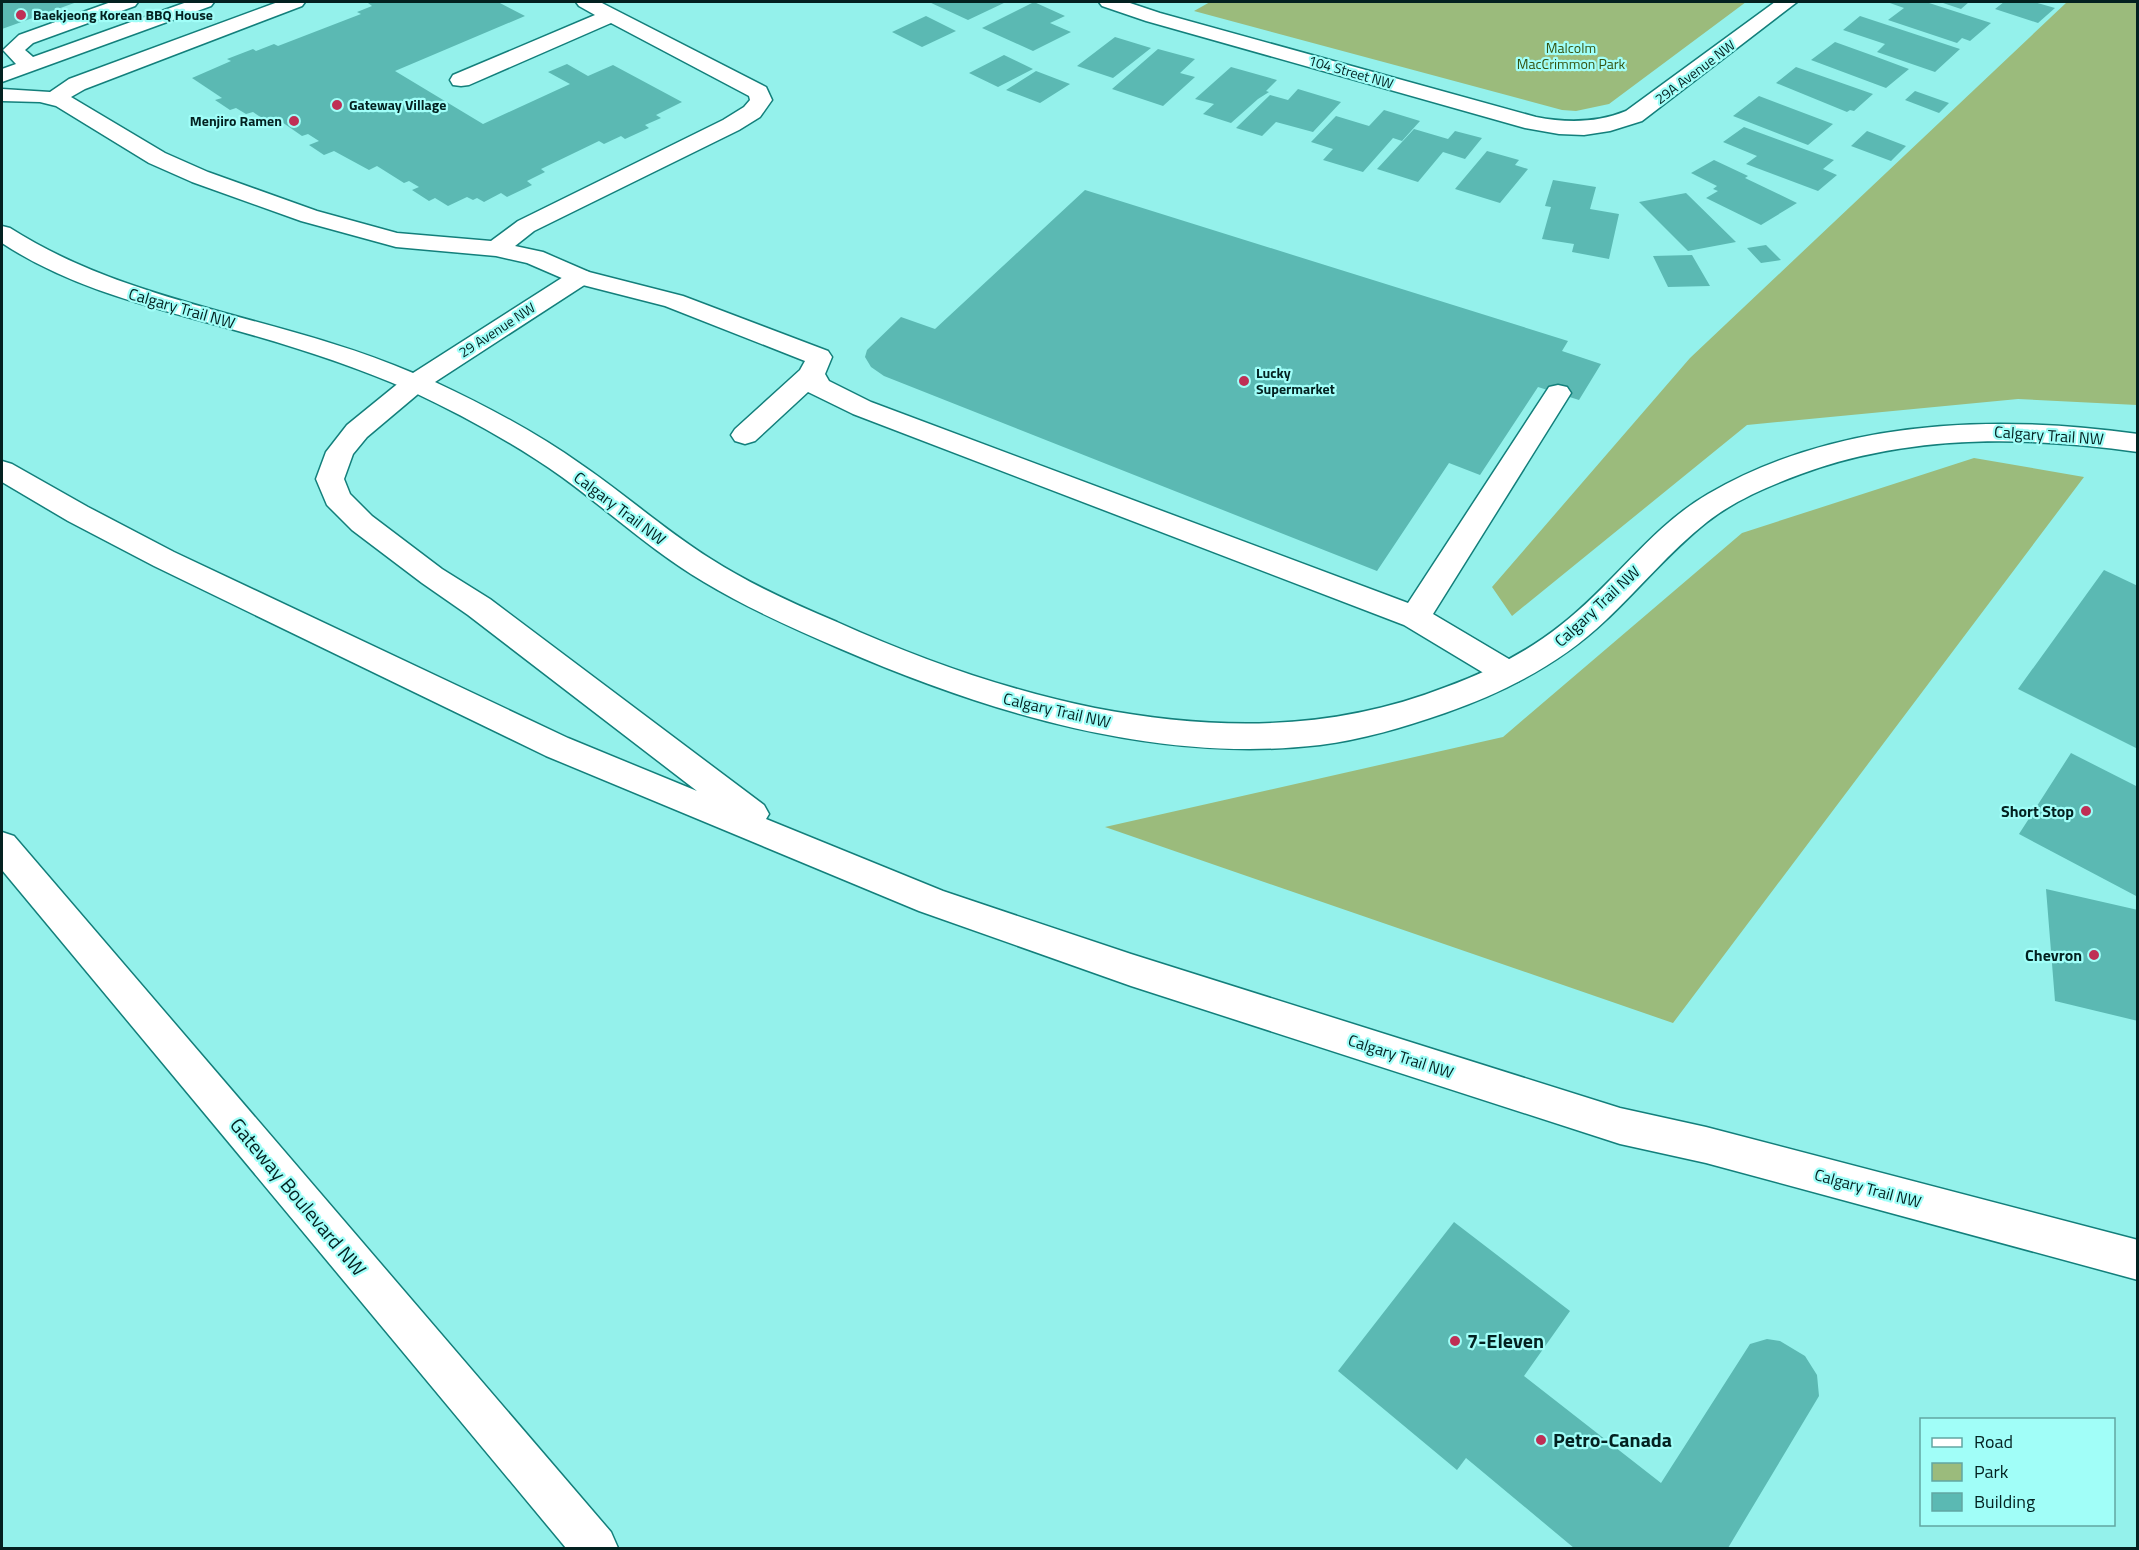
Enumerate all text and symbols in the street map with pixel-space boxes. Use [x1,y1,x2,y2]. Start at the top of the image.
place label: Baekjeong Korean BBQ House [33,4,213,25]
marker: Baekjeong Korean BBQ House [14,8,28,22]
street label: 29A Avenue NW [1650,34,1739,109]
park label: Malcolm MacCrimmon Park [1517,37,1626,74]
street label: 104 Street NW [1306,49,1396,94]
place label: Gateway Village [349,94,446,115]
marker: Gateway Village [330,98,344,112]
place label: Menjiro Ramen [190,110,282,131]
marker: Menjiro Ramen [287,114,301,128]
street label: Calgary Trail NW [126,281,238,335]
street label: 29 Avenue NW [454,297,539,362]
place label: Lucky Supermarket [1256,362,1335,399]
marker: Lucky Supermarket [1237,374,1251,388]
street label: Calgary Trail NW [1993,419,2105,451]
street label: Calgary Trail NW [569,465,671,551]
street label: Calgary Trail NW [1549,560,1645,652]
street label: Calgary Trail NW [1001,686,1113,734]
place label: Short Stop [2001,799,2074,823]
marker: Short Stop [2079,804,2093,818]
place label: Chevron [2025,943,2082,967]
marker: Chevron [2087,948,2101,962]
street label: Calgary Trail NW [1345,1028,1457,1084]
street label: Gateway Boulevard NW [223,1111,374,1283]
street label: Calgary Trail NW [1812,1162,1924,1214]
place label: 7-Eleven [1467,1325,1544,1356]
marker: 7-Eleven [1448,1334,1462,1348]
legend [1920,1418,2115,1526]
place label: Petro-Canada [1553,1424,1672,1455]
text: Road [1974,1428,2013,1455]
marker: Petro-Canada [1534,1433,1548,1447]
text: Park [1974,1458,2009,1485]
text: Building [1974,1488,2035,1515]

